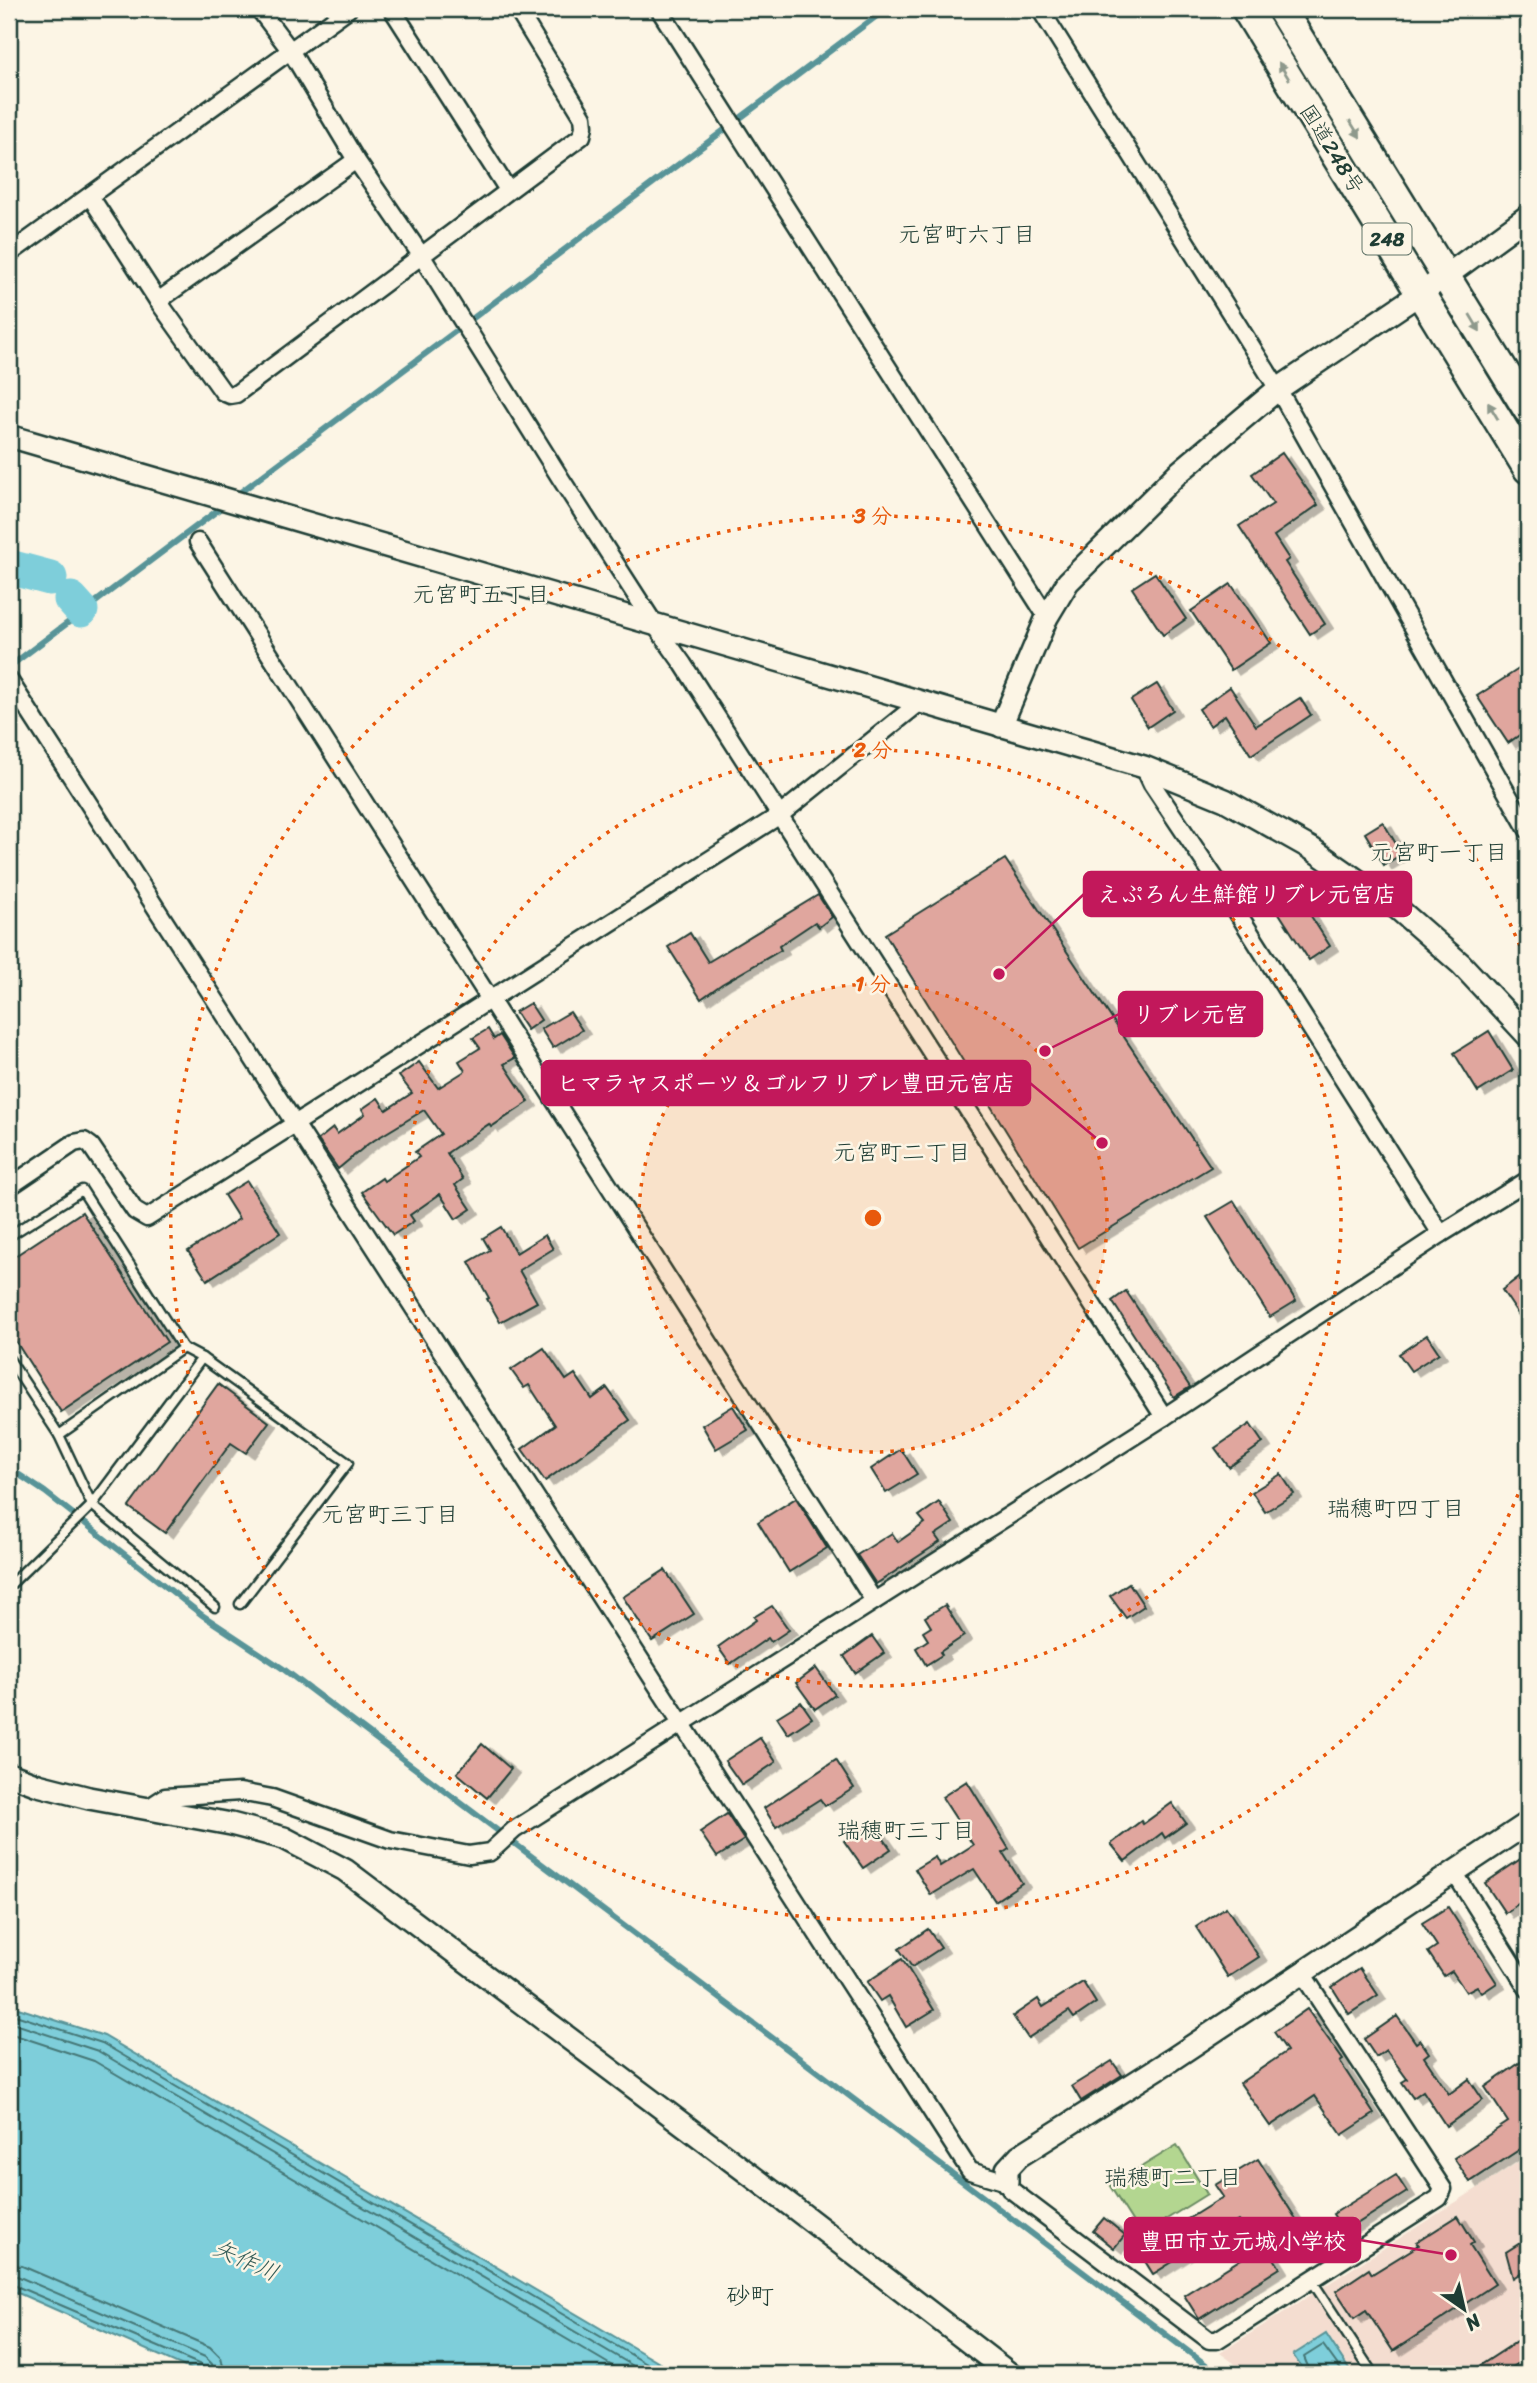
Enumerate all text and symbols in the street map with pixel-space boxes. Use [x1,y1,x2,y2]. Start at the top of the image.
one-way arrow [1278,61,1290,80]
street label: 国道248号 [1289,96,1375,202]
one-way arrow [1349,120,1362,139]
district label: 元宮町六丁目 [898,214,1036,255]
road number: 248 [1362,224,1412,255]
one-way arrow [1469,313,1481,332]
one-way arrow [1486,401,1499,421]
text: 3 分 [853,497,892,535]
district label: 元宮町五丁目 [412,574,550,615]
text: 2 分 [853,731,892,769]
district label: 元宮町一丁目 [1370,832,1508,873]
callout: えぷろん生鮮館リブレ元宮店 [1084,872,1411,916]
text: えぷろん生鮮館リブレ元宮店 [1098,874,1397,915]
text: 1 分 [855,965,891,1003]
callout: リブレ元宮 [1119,992,1262,1036]
text: リブレ元宮 [1133,994,1248,1035]
callout: ヒマラヤスポーツ＆ゴルフリブレ豊田元宮店 [542,1061,1030,1105]
text: ヒマラヤスポーツ＆ゴルフリブレ豊田元宮店 [557,1063,1015,1104]
district label: 元宮町二丁目 [833,1132,971,1173]
centre of rings [861,1206,885,1230]
district label: 瑞穂町四丁目 [1327,1488,1465,1529]
district label: 元宮町三丁目 [321,1494,459,1535]
district label: 瑞穂町三丁目 [837,1810,975,1851]
district label: 瑞穂町二丁目 [1104,2157,1242,2198]
callout: 豊田市立元城小学校 [1125,2218,1360,2262]
text: 豊田市立元城小学校 [1140,2221,1347,2262]
water label: 矢作川 [206,2228,286,2293]
north arrow [1428,2274,1498,2344]
district label: 砂町 [726,2275,774,2317]
text: N [1458,2305,1489,2341]

